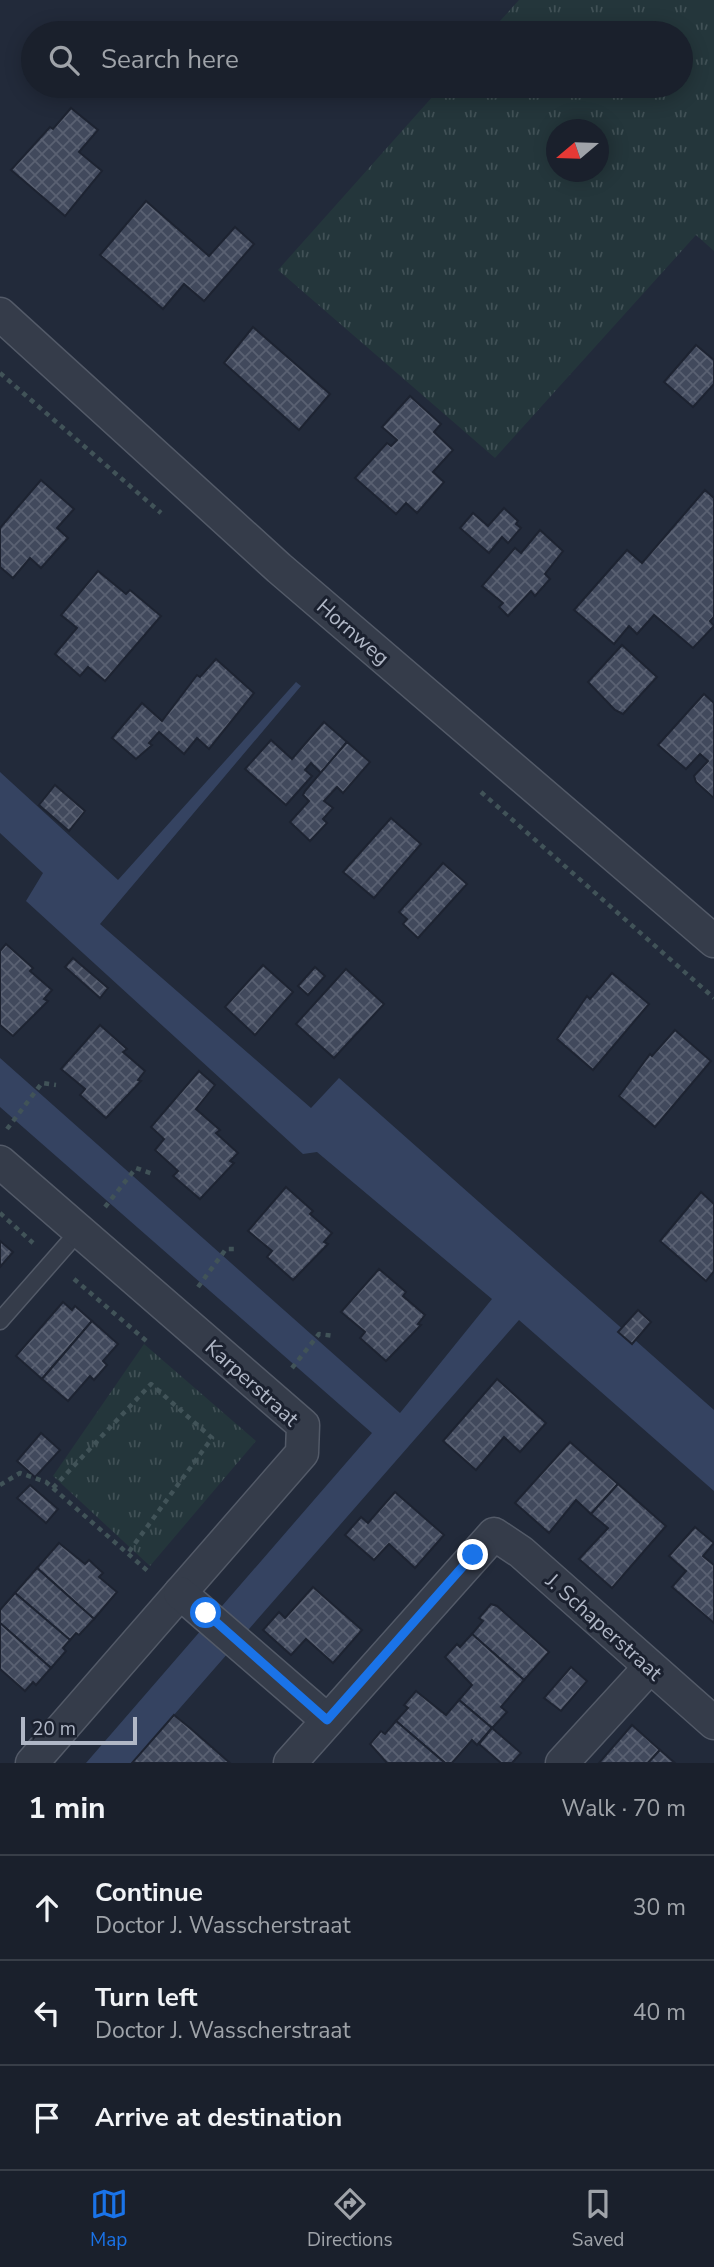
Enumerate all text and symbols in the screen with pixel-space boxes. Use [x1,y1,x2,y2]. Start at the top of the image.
search box [21,21,693,98]
icon: search [45,41,83,79]
text: Search here [101,42,239,77]
north arrow [546,119,609,182]
street label: Hornweg [311,593,395,671]
street label: Karperstraat [199,1333,305,1433]
route end [457,1539,488,1570]
street label: J. Schaperstraat [539,1567,669,1687]
route start [190,1597,221,1628]
scale bar [21,1714,136,1746]
text: 20 m [32,1716,76,1742]
text: 1 min [28,1788,106,1829]
text: Walk · 70 m [561,1793,686,1824]
text: Continue [95,1875,203,1910]
icon: ahead [28,1889,66,1927]
text: 30 m [633,1892,686,1923]
text: Doctor J. Wasscherstraat [95,1910,351,1941]
text: Turn left [95,1980,198,2015]
icon: left [28,1994,66,2032]
text: 40 m [633,1997,686,2028]
text: Doctor J. Wasscherstraat [95,2015,351,2046]
icon: arrive [28,2099,66,2137]
text: Arrive at destination [95,2100,342,2135]
tab: Map [90,2185,128,2253]
tab: Directions [307,2185,393,2253]
tab: Saved [572,2185,624,2253]

